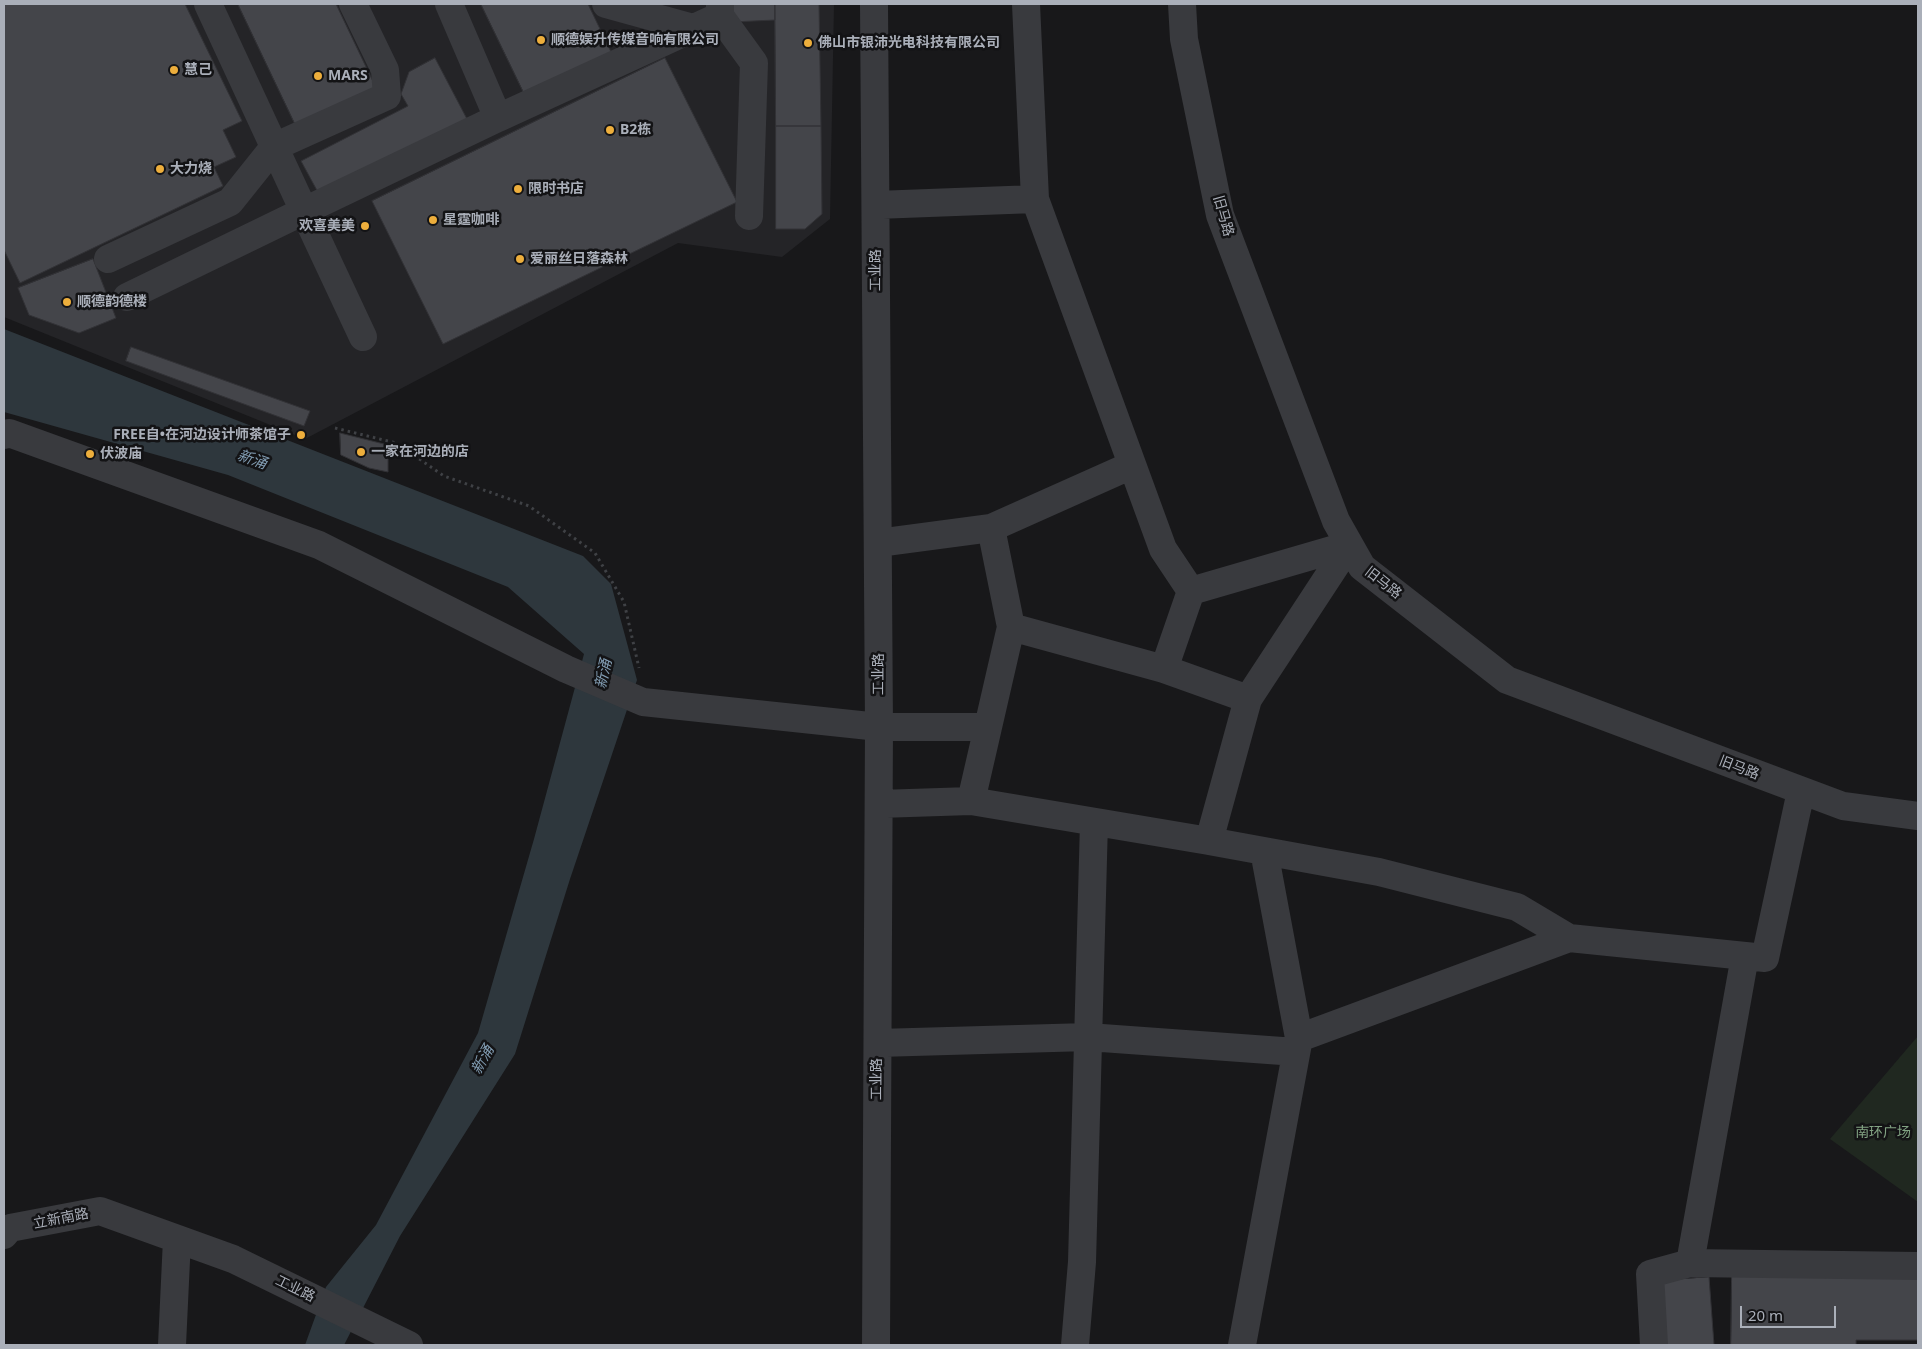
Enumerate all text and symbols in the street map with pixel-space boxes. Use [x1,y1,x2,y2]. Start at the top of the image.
place label: 顺德娱升传媒音响有限公司 [551,32,719,48]
marker: 顺德娱升传媒音响有限公司 [535,34,547,46]
place label: 佛山市银沛光电科技有限公司 [818,35,1000,51]
marker: 佛山市银沛光电科技有限公司 [802,37,814,49]
place label: 慧己 [184,62,212,78]
marker: 慧己 [168,64,180,76]
place label: MARS [328,68,368,84]
marker: MARS [312,70,324,82]
place label: B2栋 [620,122,651,138]
marker: B2栋 [604,124,616,136]
place label: 大力烧 [170,161,212,177]
marker: 大力烧 [154,163,166,175]
place label: 限时书店 [528,181,584,197]
marker: 限时书店 [512,183,524,195]
street label: 旧马路 [1209,193,1237,239]
place label: 星霆咖啡 [443,212,499,228]
marker: 星霆咖啡 [427,214,439,226]
place label: 欢喜美美 [299,218,355,234]
marker: 欢喜美美 [359,220,371,232]
street label: 工业路 [868,249,884,291]
place label: 爱丽丝日落森林 [530,251,628,267]
marker: 爱丽丝日落森林 [514,253,526,265]
place label: 顺德韵德楼 [77,294,147,310]
marker: 顺德韵德楼 [61,296,73,308]
place label: FREE自•在河边设计师茶馆子 [113,427,291,443]
marker: FREE自•在河边设计师茶馆子 [295,429,307,441]
place label: 一家在河边的店 [371,444,469,460]
place label: 伏波庙 [100,446,142,462]
marker: 一家在河边的店 [355,446,367,458]
water label: 新涌 [235,447,269,473]
marker: 伏波庙 [84,448,96,460]
street label: 旧马路 [1361,563,1405,603]
street label: 工业路 [871,653,887,695]
water label: 新涌 [592,657,616,691]
street label: 旧马路 [1716,753,1762,783]
water label: 新涌 [468,1043,498,1077]
street label: 工业路 [869,1058,885,1100]
park label: 南环广场 [1855,1125,1911,1141]
street label: 立新南路 [32,1205,90,1233]
street label: 工业路 [272,1272,318,1306]
scale bar [1742,1296,1838,1328]
text: 20 m [1748,1305,1783,1325]

